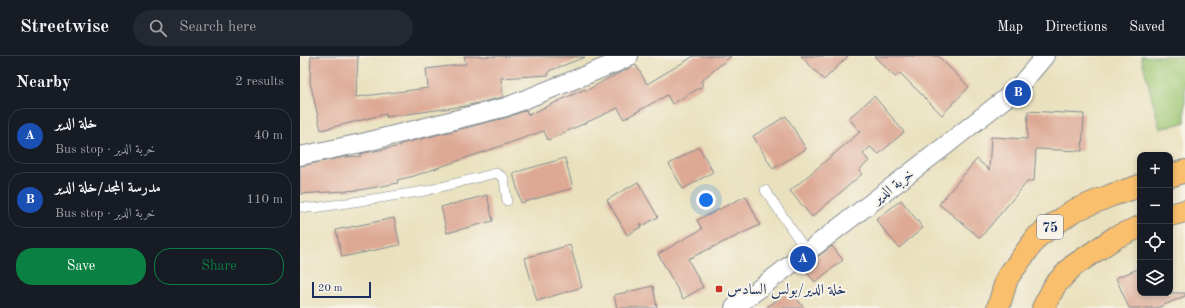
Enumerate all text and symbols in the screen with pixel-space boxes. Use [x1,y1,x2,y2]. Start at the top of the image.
search box [133,10,413,46]
icon: search [147,17,169,39]
text: Streetwise [20,18,109,37]
text: Search here [179,20,256,35]
text: Map [997,20,1023,34]
text: Directions [1045,20,1107,34]
text: Saved [1129,20,1165,34]
text: Nearby [16,74,71,91]
text: 2 results [235,75,284,88]
pin: B [1005,78,1031,108]
text: خلة الدير [55,117,97,132]
text: A [25,129,35,142]
text: 40 m [254,129,283,142]
text: Bus stop · خربة الدير [55,143,155,156]
map controls [1137,152,1173,296]
button: + [1137,152,1173,188]
street label: خربة الدير [869,167,917,209]
text: مدرسة المجد/خلة الدير [55,181,161,196]
button: − [1137,188,1173,224]
your location [696,190,716,210]
text: B [25,193,35,206]
text: 110 m [246,193,283,206]
text: Bus stop · خربة الدير [55,207,155,220]
road number: 75 [1037,215,1063,239]
button: locate [1137,224,1173,260]
pin: A [790,244,816,274]
button: Save [16,248,146,285]
button: Share [154,248,284,285]
button: layers [1137,260,1173,296]
scale bar [312,280,371,299]
text: 20 m [318,283,343,294]
place label: خلة الدير/بولس السادس [727,283,846,299]
marker: خلة الدير/بولس السادس [714,284,724,294]

